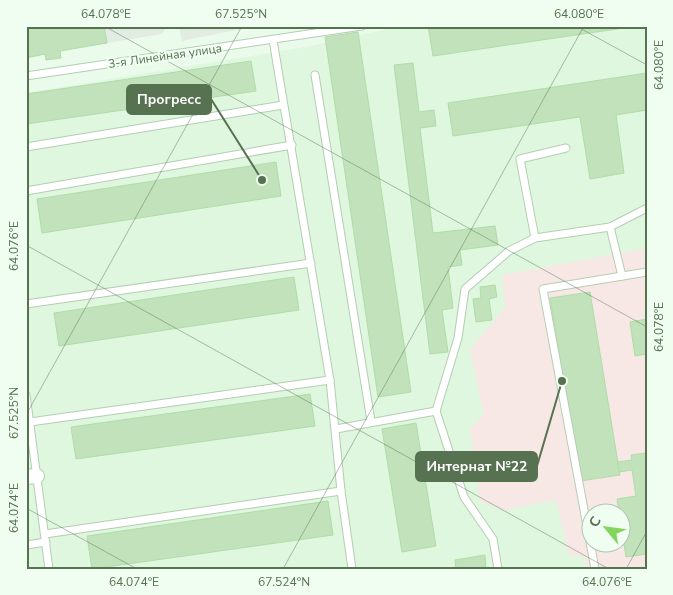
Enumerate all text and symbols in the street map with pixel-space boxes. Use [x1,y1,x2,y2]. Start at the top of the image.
text: 64.078°E [81,6,131,22]
text: 67.525°N [215,6,267,22]
text: 64.080°E [554,6,604,22]
street label: 3-я Линейная улица [107,40,223,72]
text: 64.080°E [651,40,667,90]
callout: Прогресс [127,85,211,114]
text: Прогресс [137,90,201,109]
text: 64.076°E [6,221,22,271]
text: 64.078°E [651,302,667,352]
text: 67.525°N [6,387,22,439]
callout: Интернат №22 [416,452,537,481]
text: Интернат №22 [427,457,527,476]
text: 64.074°E [6,483,22,533]
north arrow [580,502,630,552]
text: С [584,513,606,531]
text: 64.074°E [109,574,159,590]
text: 67.524°N [258,574,310,590]
text: 64.076°E [582,574,632,590]

